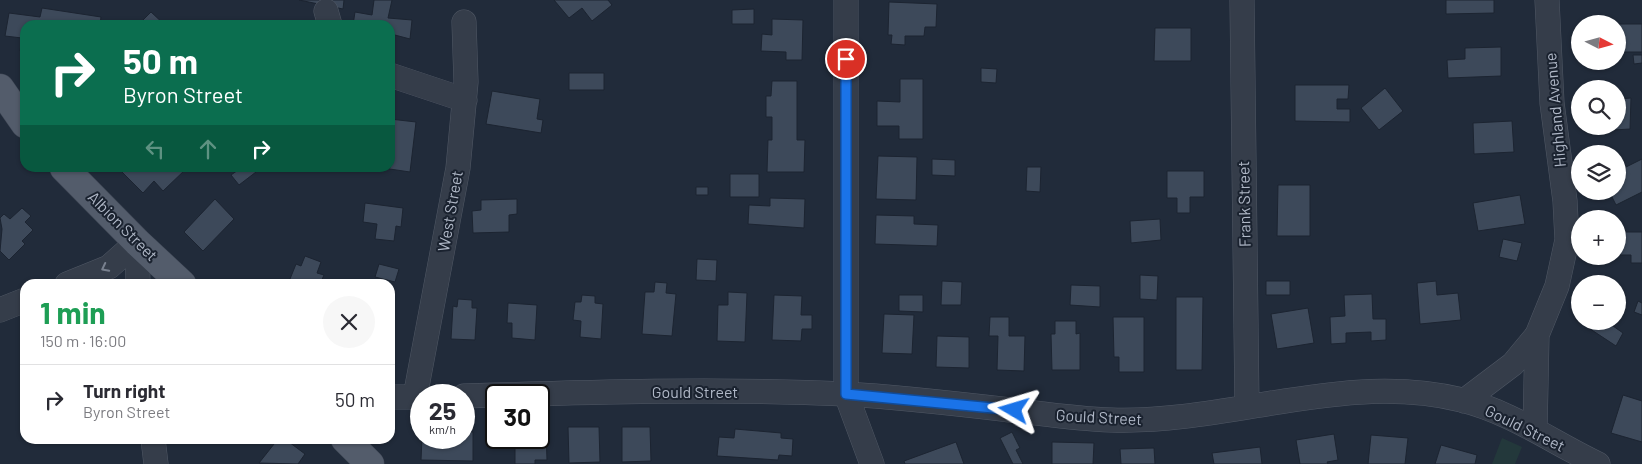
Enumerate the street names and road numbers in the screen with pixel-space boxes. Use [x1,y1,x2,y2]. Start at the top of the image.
street label: Highland Avenue [1540,52,1569,168]
street label: Frank Street [1233,161,1254,247]
street label: West Street [433,169,466,253]
street label: Albion Street [85,187,162,264]
street label: Gould Street [652,382,738,401]
street label: Gould Street [1482,400,1568,455]
street label: Gould Street [1055,405,1143,428]

